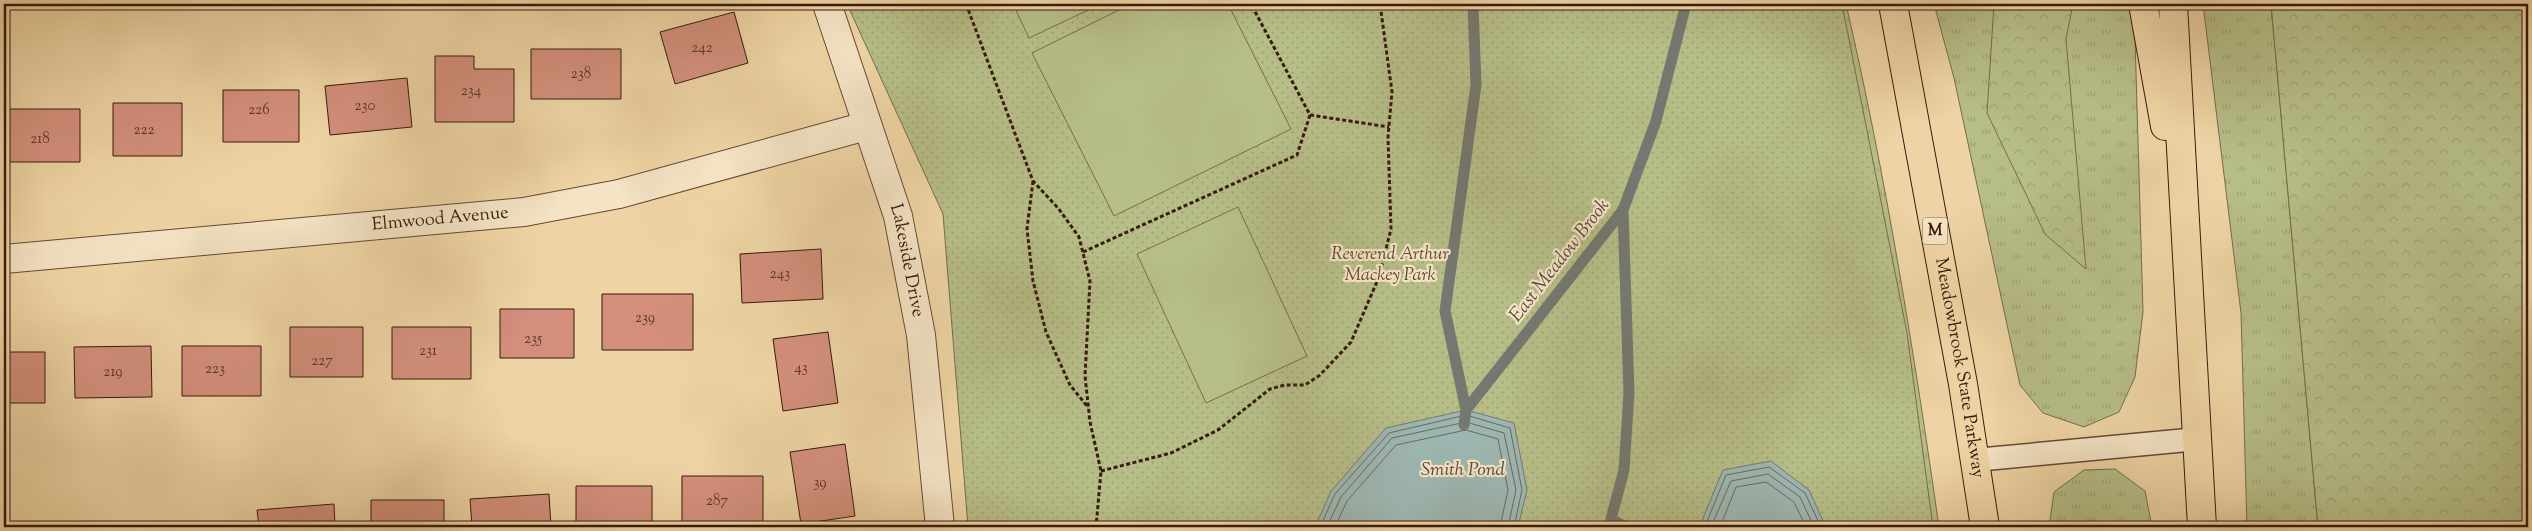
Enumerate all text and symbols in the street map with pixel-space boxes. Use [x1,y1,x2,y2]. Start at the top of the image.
house number: 242 [691,38,713,59]
house number: 238 [571,64,591,85]
house number: 234 [461,81,482,102]
house number: 230 [355,96,375,117]
house number: 226 [248,100,270,121]
house number: 222 [133,120,155,141]
house number: 218 [30,129,50,150]
water label: East Meadow Brook [1503,193,1617,328]
street label: Elmwood Avenue [371,200,510,239]
street label: Lakeside Drive [882,201,930,319]
road number: M [1922,218,1948,245]
park label: Reverend Arthur Mackey Park [1331,242,1449,289]
street label: Meadowbrook State Parkway [1927,256,1990,480]
house number: 243 [770,264,790,285]
house number: 239 [635,308,655,329]
house number: 235 [524,329,542,350]
house number: 231 [419,341,437,362]
house number: 227 [311,351,333,372]
house number: 43 [794,358,808,379]
house number: 223 [205,359,225,380]
house number: 219 [103,362,123,383]
water label: Smith Pond [1421,457,1506,484]
house number: 39 [813,473,827,494]
house number: 287 [706,491,728,512]

